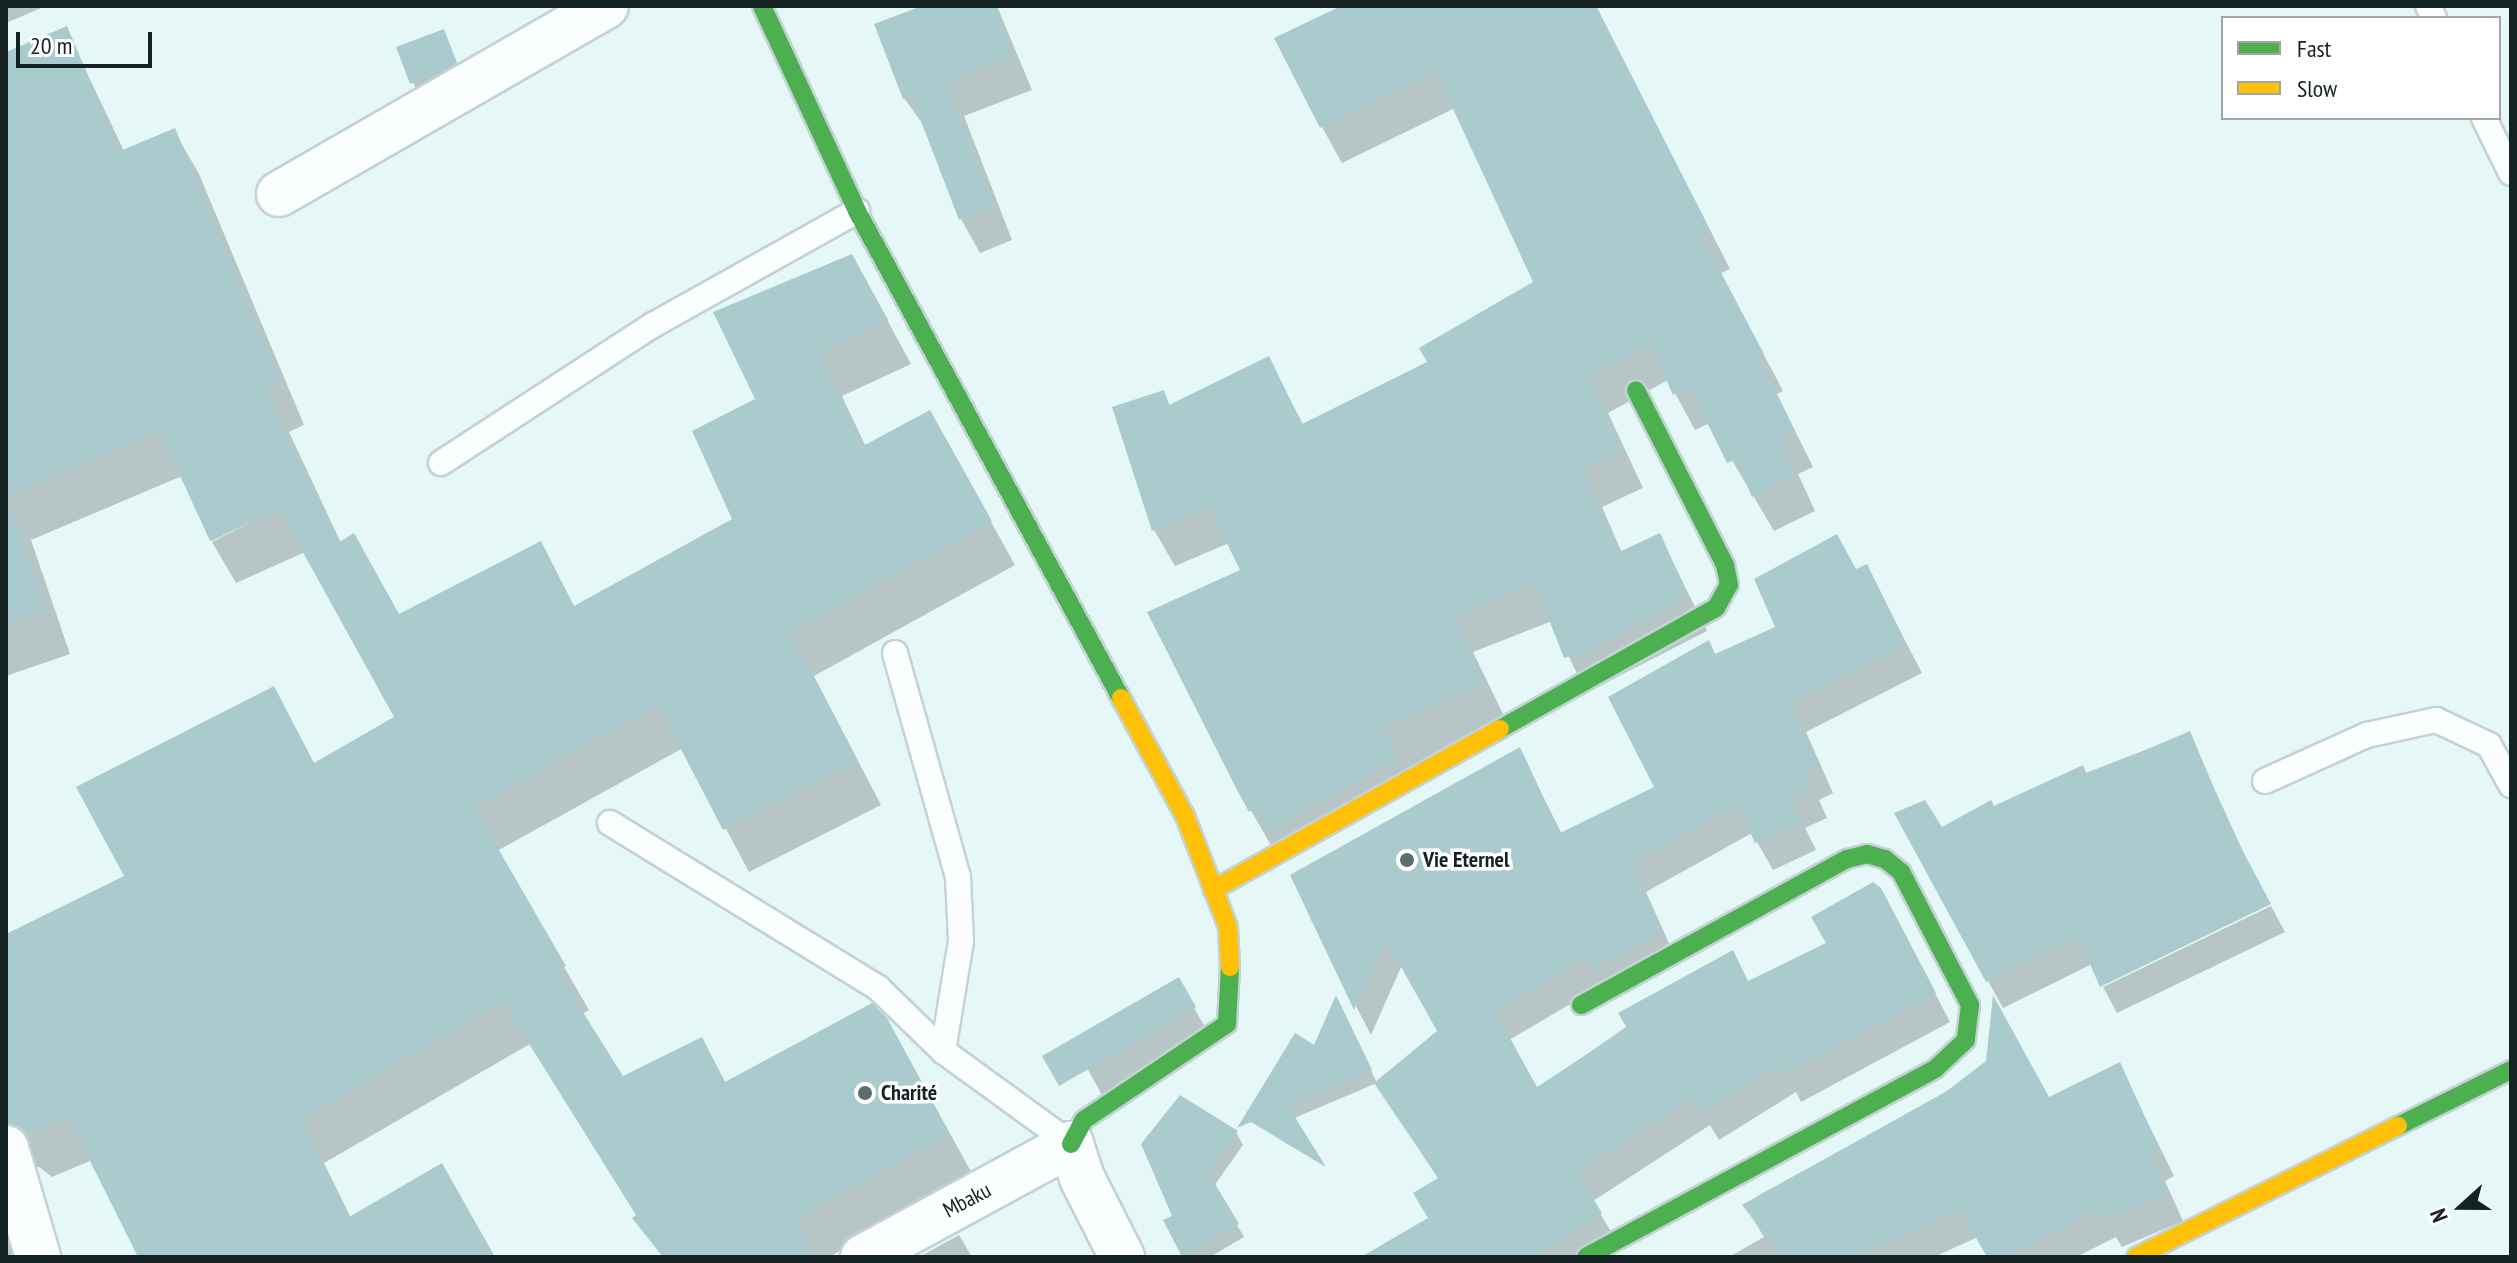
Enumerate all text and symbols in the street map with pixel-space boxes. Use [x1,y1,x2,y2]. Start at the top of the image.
scale bar [20,16,156,66]
legend [2221,16,2501,120]
text: 20 m [30,30,72,61]
text: Fast [2297,33,2331,64]
text: Slow [2297,73,2337,104]
place label: Vie Eternel [1423,847,1509,873]
marker: Vie Eternel [1398,851,1416,869]
place label: Charité [881,1080,937,1106]
marker: Charité [856,1084,874,1102]
north arrow [2421,1167,2501,1247]
street label: Mbaku [939,1177,995,1223]
text: N [2423,1205,2454,1226]

